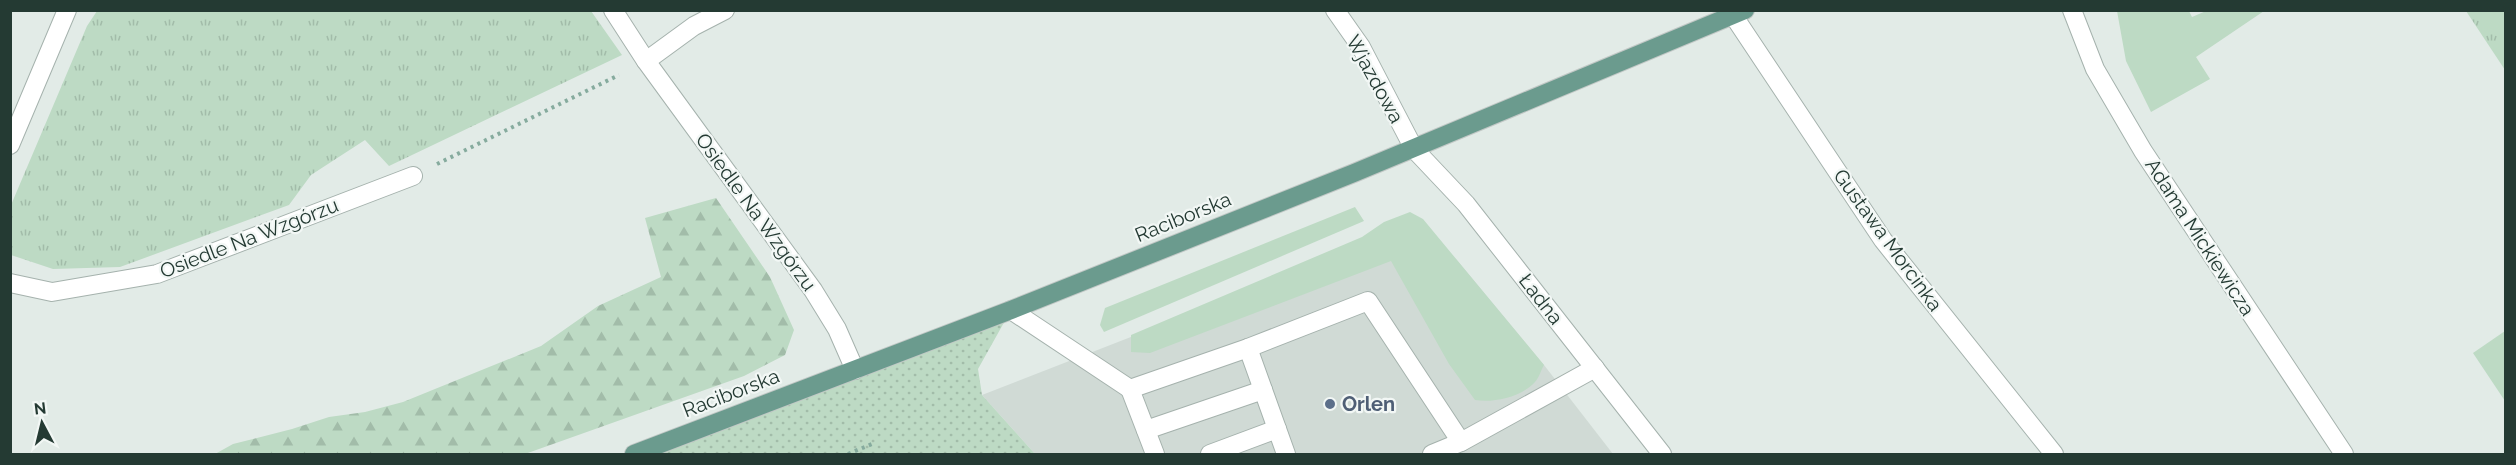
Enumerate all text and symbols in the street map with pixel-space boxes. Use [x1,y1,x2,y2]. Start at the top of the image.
street label: Wjazdowa [1341,31,1409,127]
street label: Osiedle Na Wzgórzu [691,128,821,296]
street label: Adama Mickiewicza [2140,154,2260,320]
street label: Gustawa Morcinka [1828,164,1948,316]
street label: Raciborska [1131,187,1235,247]
street label: Osiedle Na Wzgórzu [156,193,342,283]
street label: Ładna [1514,269,1568,329]
street label: Raciborska [679,364,783,422]
place label: Orlen [1342,392,1395,416]
north arrow [12,393,72,453]
marker: Orlen [1323,397,1337,411]
text: N [33,398,47,419]

